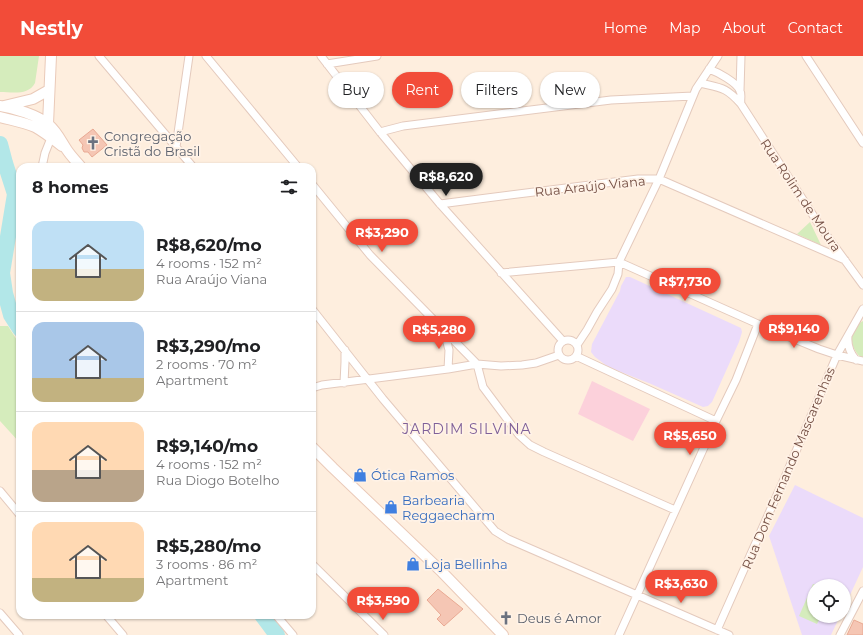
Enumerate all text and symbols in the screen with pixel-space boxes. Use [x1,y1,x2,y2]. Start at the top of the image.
text: Nestly [20,17,83,40]
text: Home [604,19,647,37]
text: Map [669,19,700,37]
text: About [722,19,766,37]
text: Contact [788,19,843,37]
chip: Buy [328,72,384,108]
chip: Rent [392,72,453,108]
chip: Filters [461,72,532,108]
chip: New [540,72,600,108]
place label: Congregação Cristã do Brasil [104,128,200,159]
church icon: Congregação Cristã do Brasil [85,135,101,151]
street label: Rua Rolim de Moura [757,136,845,254]
pin: R$8,620 [409,163,483,197]
text: R$8,620 [419,168,473,184]
street label: Rua Araújo Viana [534,172,646,200]
icon: filters [278,176,300,198]
text: 8 homes [32,177,109,197]
pin: R$3,290 [345,219,419,253]
text: R$3,290 [355,224,409,240]
text: R$8,620/mo [156,235,262,255]
icon: home [64,237,112,285]
text: 4 rooms · 152 m² [156,255,262,271]
pin: R$7,730 [648,268,722,302]
text: Rua Araújo Viana [156,271,267,287]
text: R$7,730 [659,273,711,289]
pin: R$9,140 [757,315,831,349]
pin: R$5,280 [402,316,476,350]
text: R$9,140 [768,320,820,336]
text: R$5,280 [412,321,466,337]
text: R$3,290/mo [156,336,261,356]
icon: home [64,338,112,386]
text: 2 rooms · 70 m² [156,356,257,372]
street label: Rua Dom Fernando Mascarenhas [738,365,838,571]
text: Apartment [156,372,228,388]
district label: JARDIM SILVINA [401,420,532,438]
pin: R$5,650 [653,422,727,456]
text: R$5,650 [663,427,717,443]
text: R$9,140/mo [156,436,258,456]
icon: home [64,438,112,486]
text: 4 rooms · 152 m² [156,456,262,472]
shop icon: Ótica Ramos [352,467,368,483]
place label: Ótica Ramos [371,467,454,483]
text: Rua Diogo Botelho [156,472,279,488]
place label: Barbearia Reggaecharm [402,492,495,523]
shop icon: Barbearia Reggaecharm [383,499,399,515]
text: R$5,280/mo [156,536,261,556]
icon: home [64,538,112,586]
text: 3 rooms · 86 m² [156,556,257,572]
shop icon: Loja Bellinha [405,556,421,572]
place label: Loja Bellinha [424,556,508,572]
pin: R$3,630 [644,570,718,604]
text: Apartment [156,572,228,588]
text: R$3,630 [654,575,708,591]
map controls [807,579,851,623]
button: locate [807,579,851,623]
pin: R$3,590 [346,587,420,621]
text: R$3,590 [356,592,410,608]
church icon: Deus é Amor [498,610,514,626]
place label: Deus é Amor [517,610,602,626]

